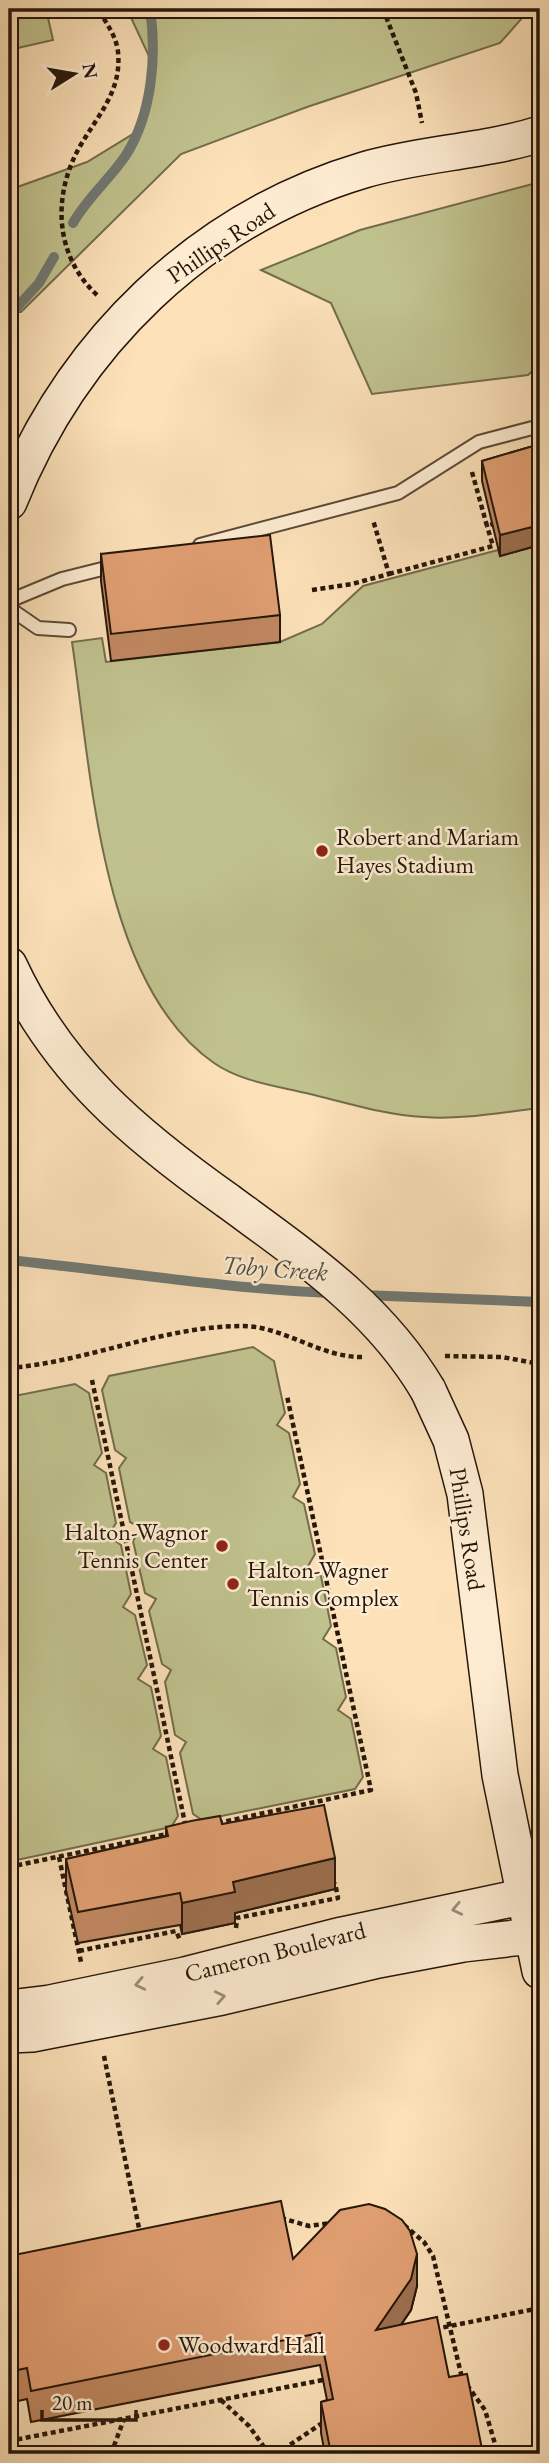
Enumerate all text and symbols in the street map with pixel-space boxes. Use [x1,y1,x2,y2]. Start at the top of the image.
north arrow [38,38,108,108]
text: N [76,61,104,81]
street label: Phillips Road [161,195,282,290]
place label: Robert and Mariam Hayes Stadium [336,821,519,880]
marker: Robert and Mariam Hayes Stadium [314,843,330,859]
water label: Toby Creek [221,1247,329,1289]
street label: Phillips Road [442,1465,493,1593]
place label: Halton-Wagnor Tennis Center [64,1516,208,1575]
marker: Halton-Wagnor Tennis Center [214,1538,230,1554]
place label: Halton-Wagner Tennis Complex [247,1554,399,1613]
marker: Halton-Wagner Tennis Complex [225,1576,241,1592]
one-way arrow [451,1901,463,1916]
street label: Cameron Boulevard [181,1914,370,1989]
one-way arrow [134,1976,146,1991]
one-way arrow [214,1991,226,2006]
place label: Woodward Hall [178,2329,325,2360]
marker: Woodward Hall [156,2337,172,2353]
scale bar [42,2379,136,2423]
text: 20 m [52,2389,93,2416]

